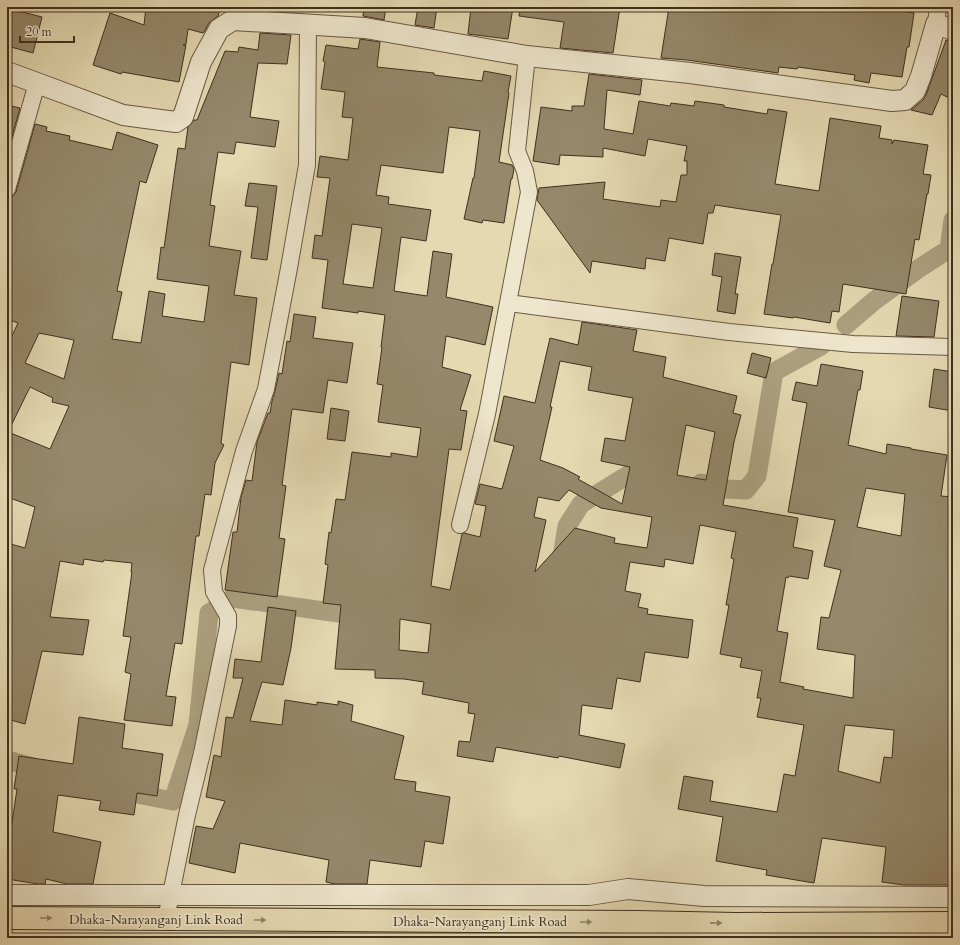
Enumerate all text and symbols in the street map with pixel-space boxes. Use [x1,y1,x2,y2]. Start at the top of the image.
scale bar [20,18,74,44]
text: 20 m [26,24,53,40]
street label: Dhaka-Narayanganj Link Road [69,911,243,929]
street label: Dhaka-Narayanganj Link Road [393,913,567,931]
one-way arrow [40,915,52,922]
one-way arrow [254,917,267,923]
one-way arrow [580,919,593,925]
one-way arrow [710,920,723,926]

